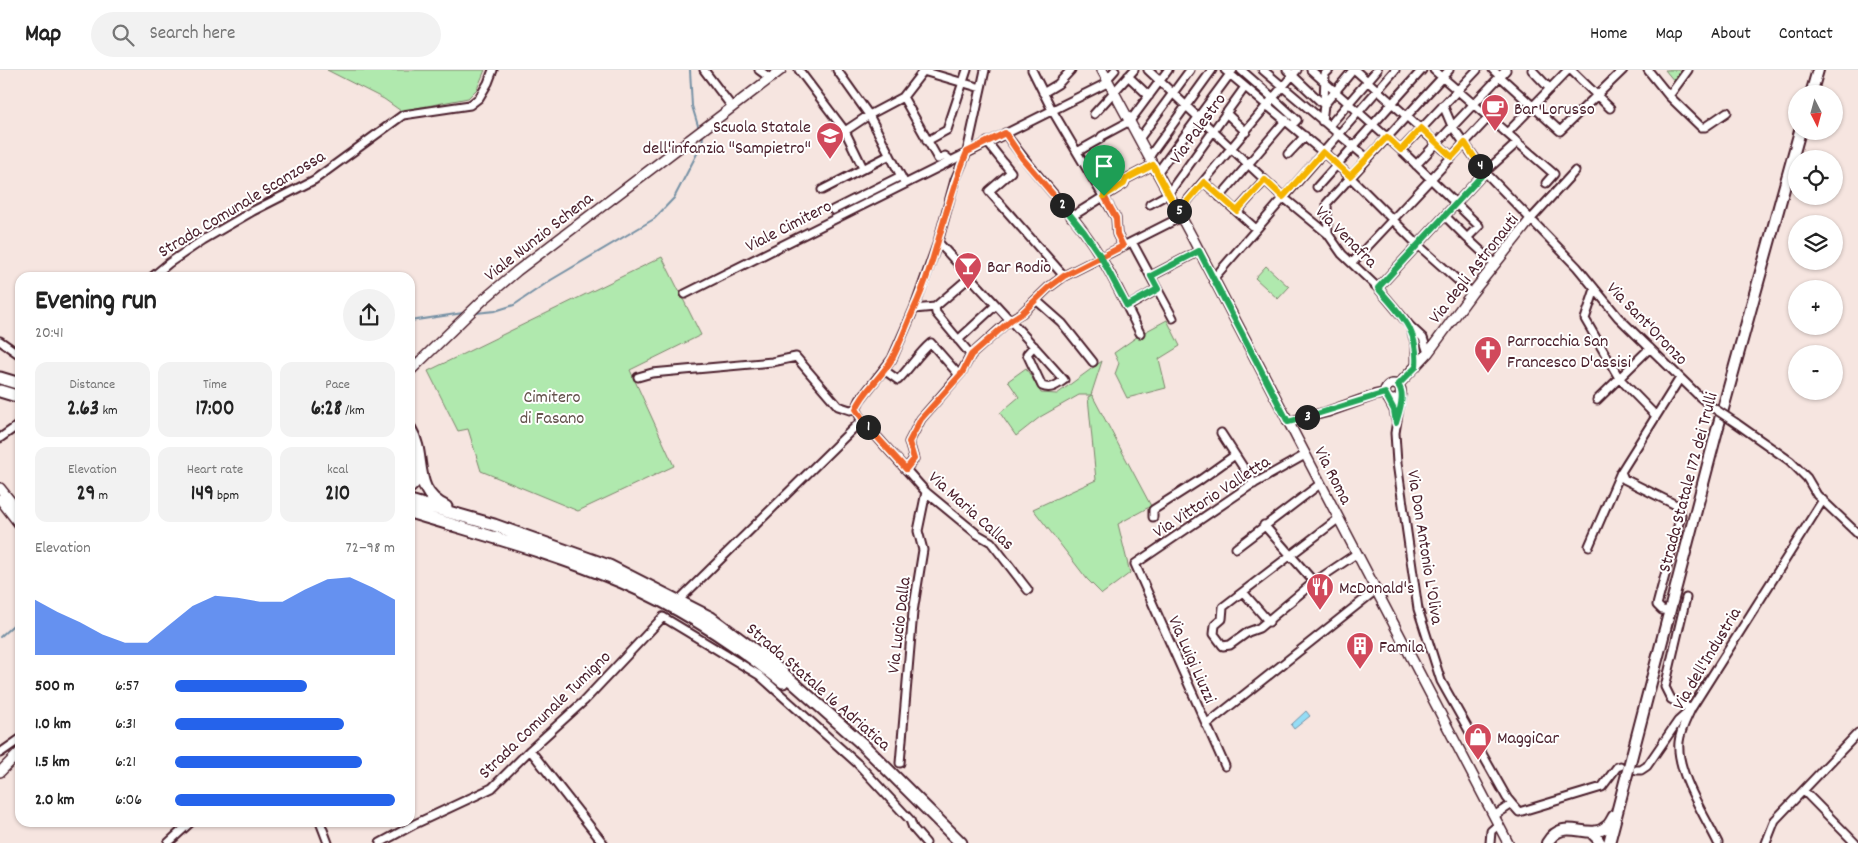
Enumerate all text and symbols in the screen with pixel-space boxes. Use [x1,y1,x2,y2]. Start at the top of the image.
search box [91,12,441,57]
text: Map [25,18,61,52]
icon: search [109,21,137,49]
text: Search here [149,21,235,48]
text: Home [1590,22,1627,47]
text: Map [1655,22,1683,47]
text: About [1711,22,1751,47]
text: Contact [1779,22,1833,47]
north arrow [1788,85,1842,140]
map controls [1788,85,1843,400]
street label: Via Palestro [1165,89,1233,170]
cafe icon: Bar Lorusso [1480,93,1510,132]
place label: Bar Lorusso [1514,98,1595,123]
place label: Scuola Statale dell'infanzia "Sampietro" [643,116,811,162]
school or university icon: Scuola Statale dell'infanzia "Sampietro" [815,121,845,160]
street label: Strada Comunale Scanzossa [154,145,331,265]
pin [1083,145,1125,196]
button: locate [1788,150,1843,205]
icon: arrive [1090,152,1118,180]
pin: 4 [1468,154,1492,178]
text: 4 [1478,156,1483,176]
street label: Viale Nunzio Schena [480,187,600,288]
pin: 2 [1050,192,1074,218]
street label: Viale Cimitero [742,195,837,260]
text: 2 [1059,195,1066,215]
pin: 5 [1166,198,1192,224]
text: 5 [1176,201,1183,221]
street label: Via Venafra [1308,201,1383,275]
street label: Via degli Astronauti [1424,209,1526,330]
button: layers [1788,215,1843,270]
bar icon: Bar Rodio [953,251,983,290]
place label: Bar Rodio [987,256,1051,281]
street label: Via Sant'Oronzo [1600,277,1693,372]
button: + [1788,280,1843,335]
text: Evening run [35,283,157,323]
button: share [343,289,395,341]
text: 20:41 [35,322,64,345]
place label: Parrocchia San Francesco D'assisi [1507,330,1631,376]
church icon: Parrocchia San Francesco D'assisi [1473,335,1503,374]
button: − [1788,345,1843,400]
text: Distance [69,375,115,395]
text: Time [203,375,227,395]
text: Pace [325,375,350,395]
park label: Cimitero di Fasano [520,386,584,432]
street label: Strada Statale 172 dei Trulli [1653,390,1725,575]
text: 2.63 [67,395,99,425]
text: 17:00 [195,395,235,425]
text: 6:28 [311,395,342,425]
text: km [99,401,118,421]
text: /km [342,401,365,421]
pin: 3 [1294,404,1320,430]
text: 3 [1304,407,1311,427]
pin: 1 [856,414,880,440]
text: 1 [867,417,870,437]
street label: Via Roma [1307,443,1357,510]
street label: Via Vittorio Valletta [1149,450,1276,545]
text: Elevation [68,460,117,480]
text: Heart rate [187,460,243,480]
text: kcal [327,460,348,480]
street label: Via Maria Callas [922,466,1019,557]
street label: Via Don Antonio L'Oliva [1399,469,1448,627]
text: 29 [77,480,95,510]
text: 149 [191,480,214,510]
text: 210 [325,480,350,510]
text: m [95,486,108,506]
text: bpm [214,486,239,506]
text: Elevation [35,537,91,560]
text: 72–98 m [346,537,395,560]
restaurant icon: McDonald's [1305,572,1335,611]
street label: Via Lucio Dalla [882,575,919,675]
place label: McDonald's [1339,577,1415,602]
street label: Via dell'Industria [1668,603,1749,715]
street label: Via Luigi Liuzzi [1160,612,1221,708]
street label: Strada Statale 16 Adriatica [740,618,896,758]
building icon: Famila [1345,631,1375,670]
place label: Famila [1379,636,1424,661]
street label: Strada Comunale Tumigno [474,646,618,786]
text: 500 m [35,675,75,698]
text: 6:57 [115,675,139,698]
text: 1.0 km [35,713,71,736]
text: 6:31 [115,713,136,736]
shop icon: MaggiCar [1463,722,1493,761]
place label: MaggiCar [1497,727,1559,752]
text: 1.5 km [35,751,70,774]
text: 6:21 [115,751,136,774]
text: 2.0 km [35,789,75,812]
text: 6:06 [115,789,142,812]

